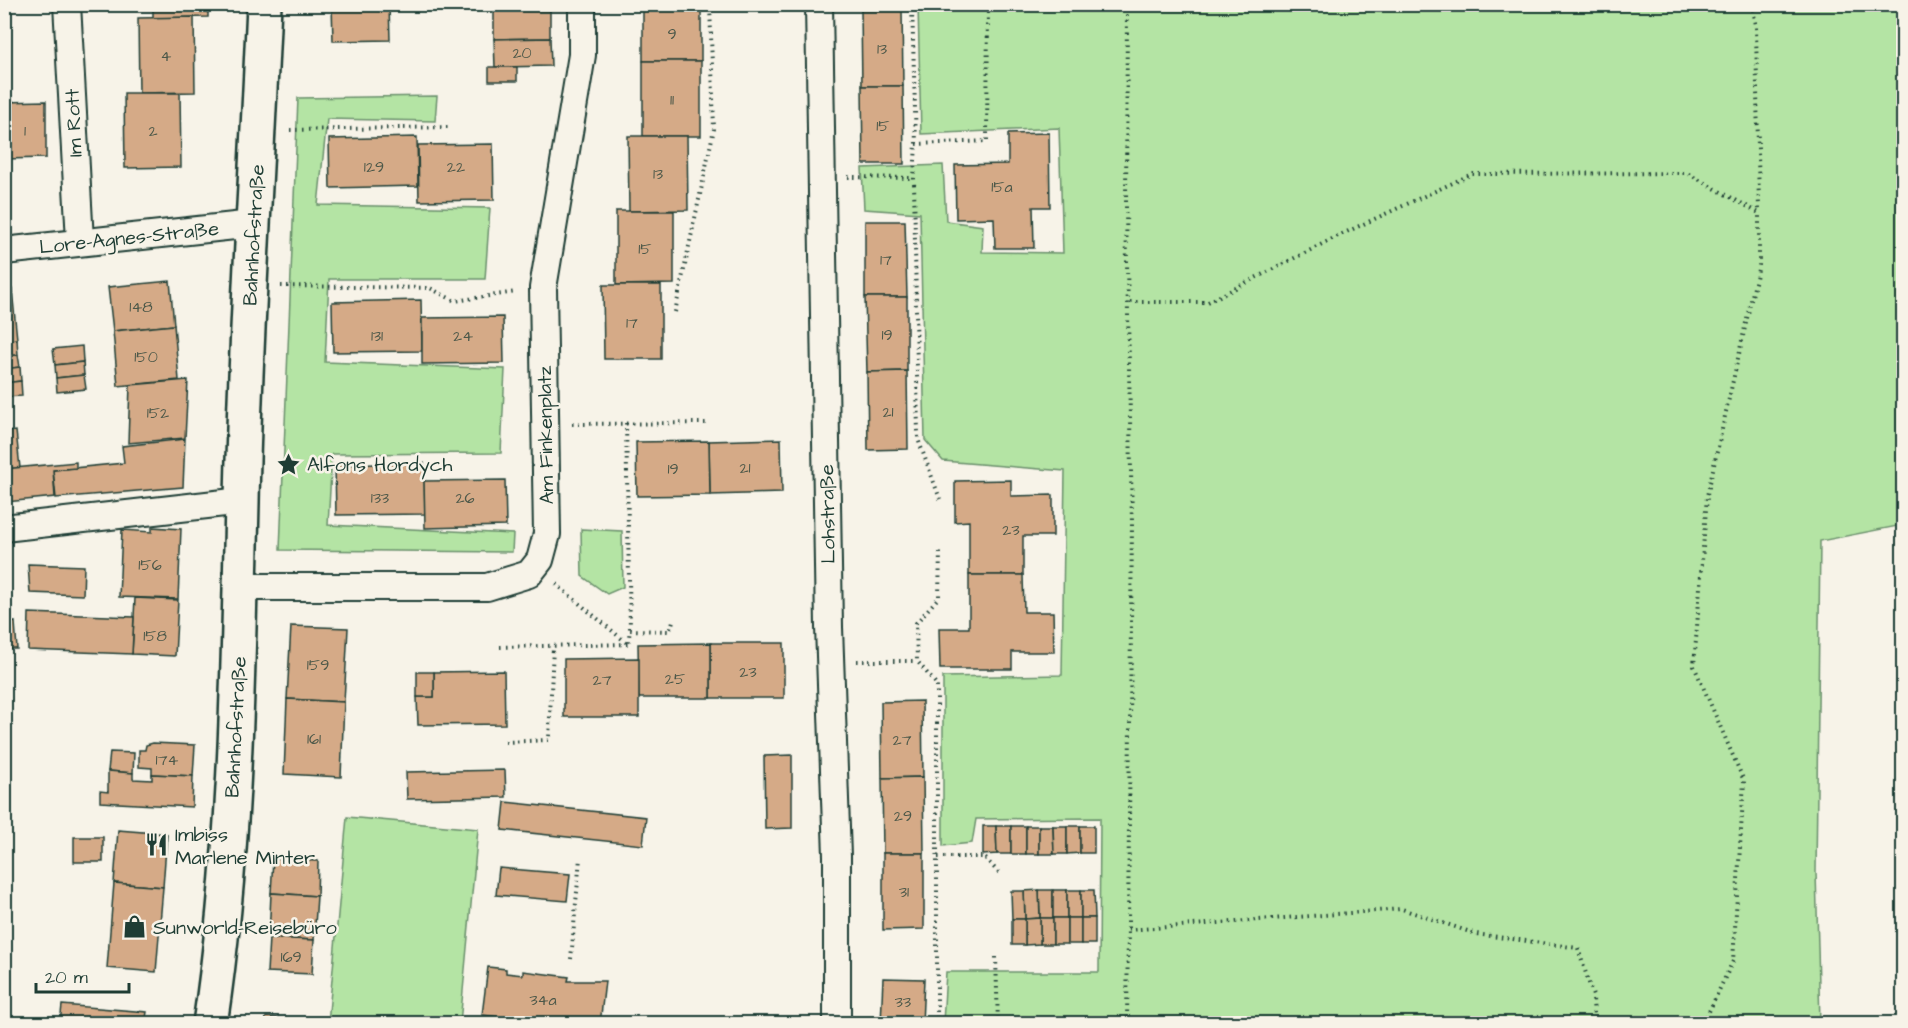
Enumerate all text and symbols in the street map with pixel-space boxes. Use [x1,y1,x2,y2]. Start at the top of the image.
house number: 9 [667,23,677,45]
house number: 13 [877,38,887,60]
house number: 20 [512,42,532,64]
house number: 4 [161,45,172,67]
street label: Im Rott [58,88,90,158]
house number: 11 [670,89,674,111]
house number: 15 [876,115,890,137]
house number: 1 [24,120,26,142]
house number: 2 [148,120,158,142]
house number: 129 [364,156,384,178]
house number: 22 [447,156,465,178]
street label: Bahnhofstraße [236,163,272,307]
house number: 13 [653,163,663,185]
house number: 15a [991,176,1013,198]
street label: Lore-Agnes-Straße [38,215,221,262]
house number: 15 [638,238,652,260]
house number: 17 [880,249,892,271]
house number: 148 [129,296,153,318]
house number: 17 [626,312,638,334]
house number: 19 [881,324,893,346]
house number: 131 [371,325,383,347]
house number: 24 [453,325,473,347]
house number: 150 [134,346,158,368]
street label: Am Finkenplatz [531,365,561,505]
house number: 21 [882,401,894,423]
house number: 152 [147,402,169,424]
place icon: Alfons Hordych [276,451,302,477]
place label: Alfons Hordych [307,451,452,480]
house number: 21 [739,457,751,479]
house number: 19 [667,458,679,480]
street label: Lohstraße [813,464,843,564]
house number: 133 [371,487,389,509]
house number: 26 [455,487,475,509]
house number: 23 [1002,519,1020,541]
house number: 156 [138,554,162,576]
house number: 158 [143,625,167,647]
house number: 159 [307,654,329,676]
street label: Bahnhofstraße [218,655,254,799]
house number: 23 [739,661,757,683]
house number: 25 [665,668,686,690]
house number: 27 [593,669,612,691]
house number: 161 [307,728,321,750]
house number: 27 [893,729,912,751]
house number: 174 [156,749,179,771]
house number: 29 [894,805,912,827]
place label: Imbiss Marlene Minter [175,821,315,872]
restaurant icon: Imbiss Marlene Minter [144,832,170,858]
house number: 31 [899,881,909,903]
shop icon: Sunworld-Reisebüro [122,914,148,940]
place label: Sunworld-Reisebüro [153,914,337,942]
house number: 169 [280,946,302,968]
scale bar [36,956,129,994]
text: 20 m [45,965,88,990]
house number: 34a [529,989,557,1011]
house number: 33 [895,991,911,1013]

